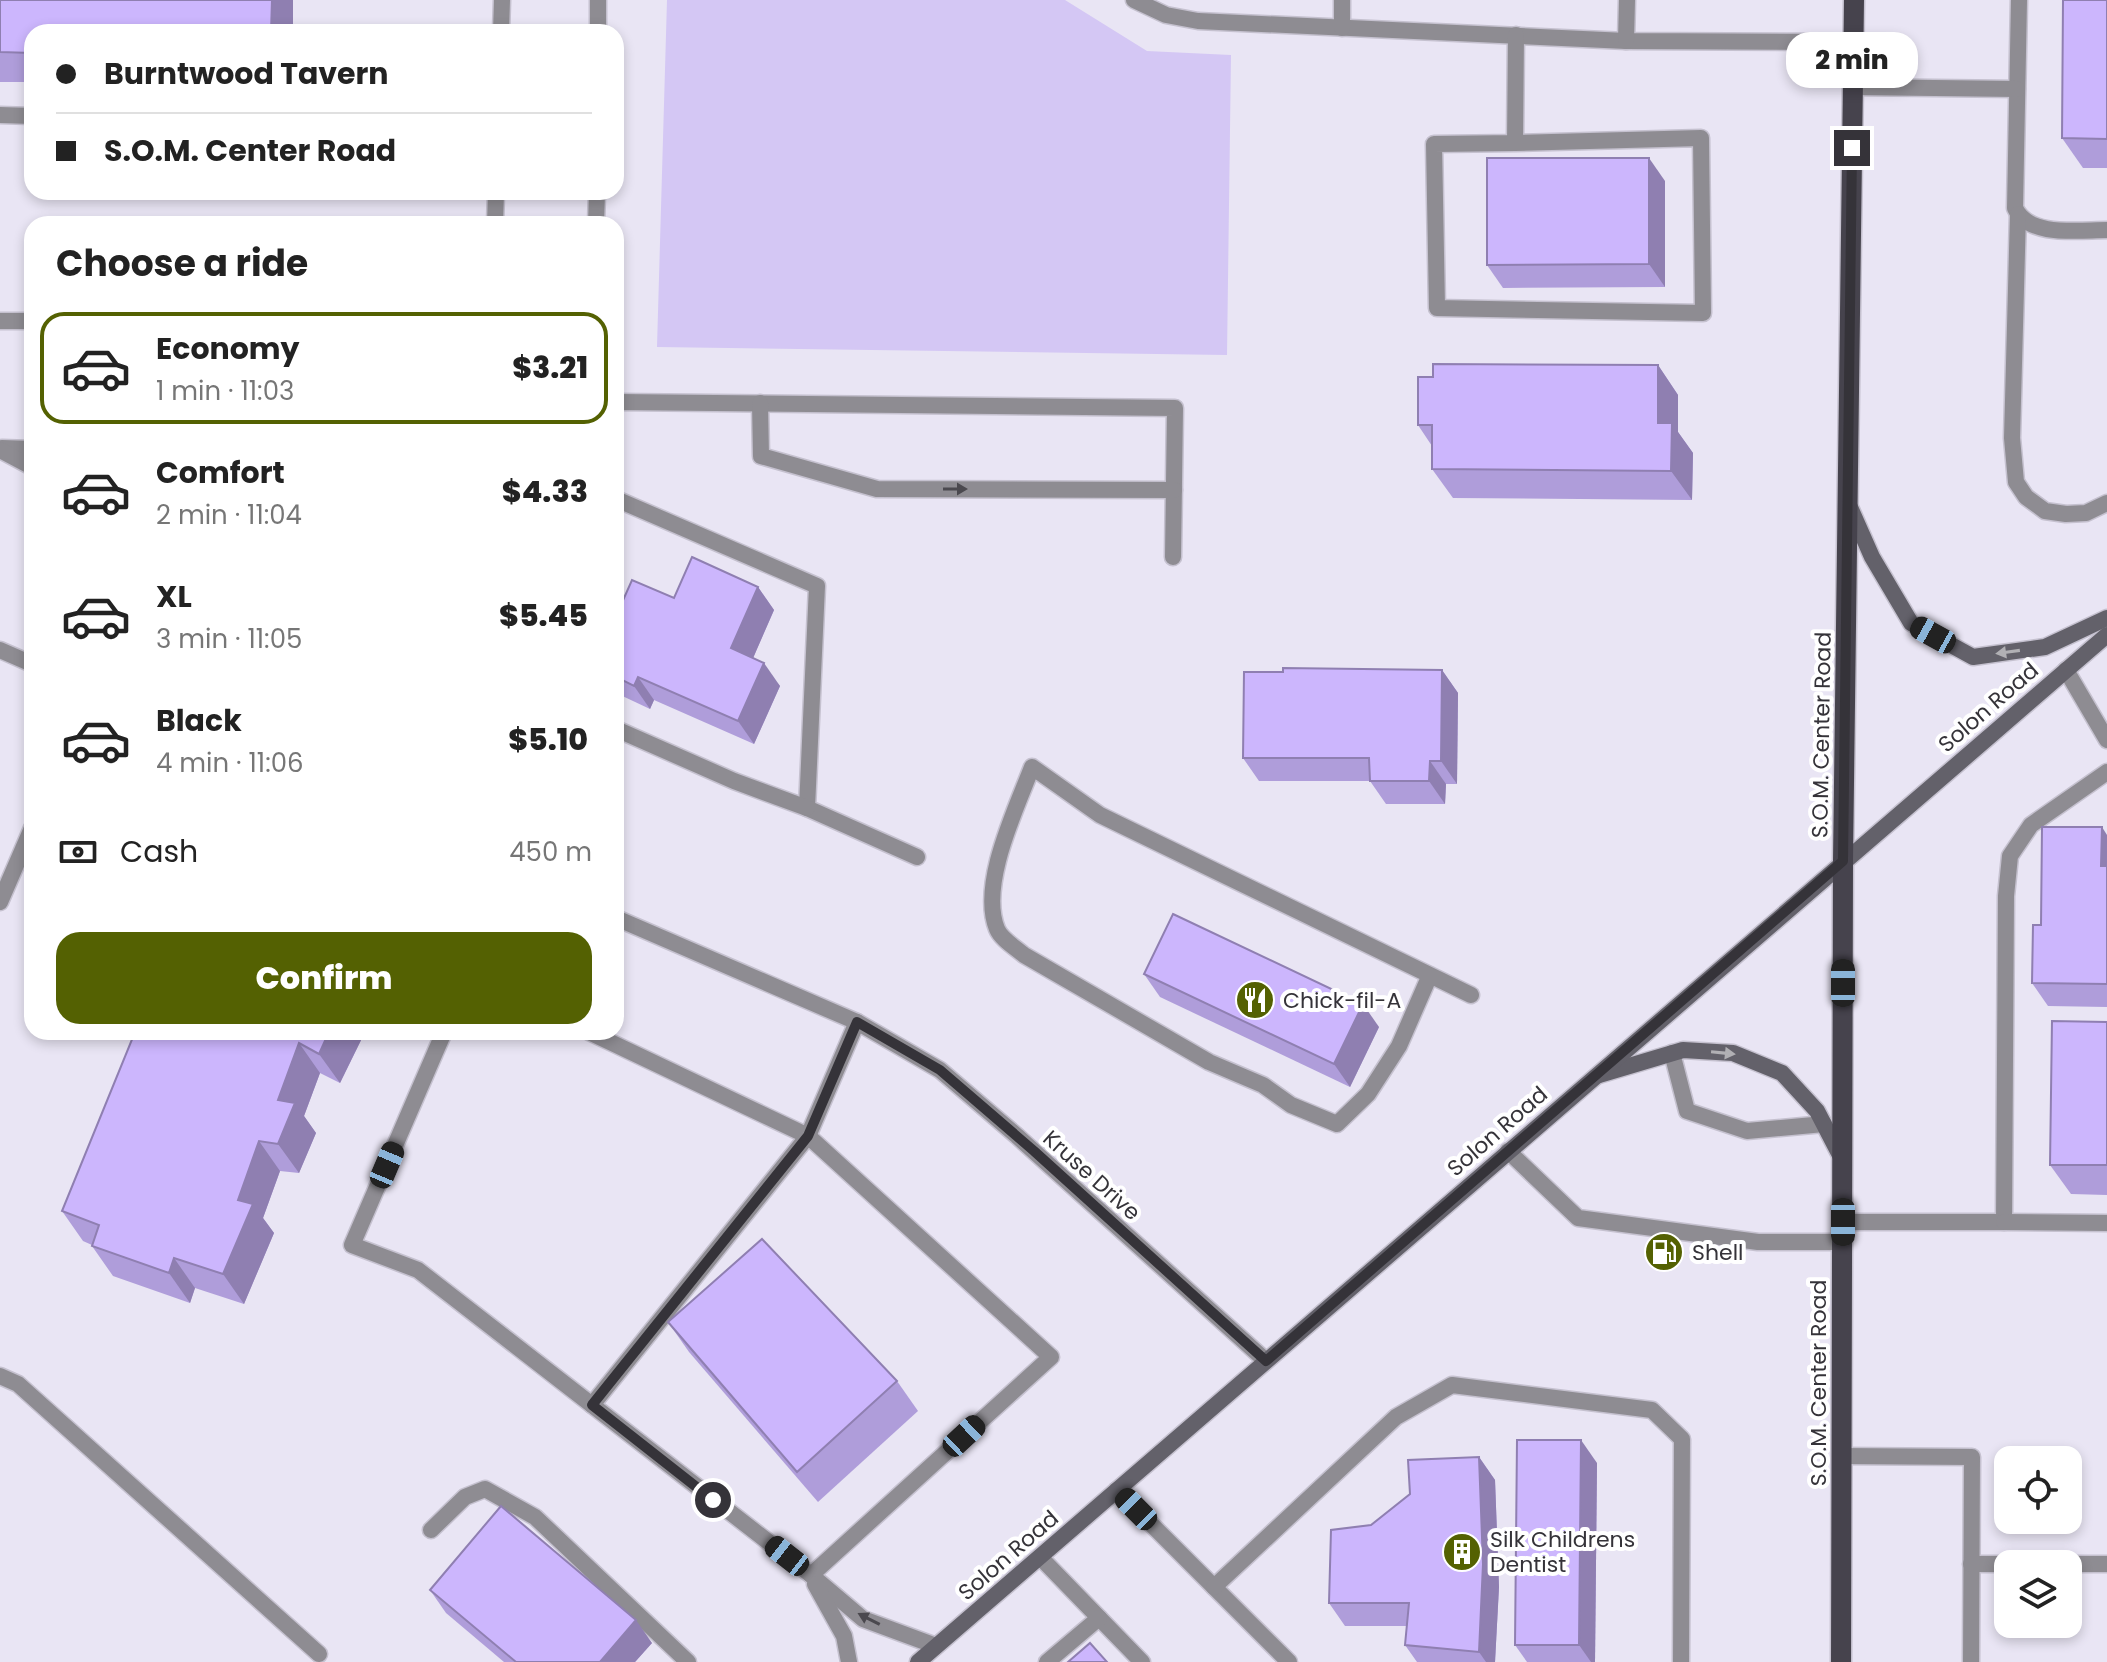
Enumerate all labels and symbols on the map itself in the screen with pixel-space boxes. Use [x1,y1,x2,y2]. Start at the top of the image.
callout: 2 min [1786,32,1918,88]
route end [1834,130,1870,166]
one-way arrow [943,483,968,495]
car [1906,613,1960,657]
street label: S.O.M. Center Road [1804,631,1839,839]
one-way arrow [1995,646,2020,659]
street label: Solon Road [1932,655,2045,760]
car [1831,959,1855,1007]
restaurant icon: Chick-fil-A [1234,979,1276,1021]
place label: Chick-fil-A [1283,985,1401,1016]
one-way arrow [1711,1046,1736,1059]
street label: Solon Road [1441,1079,1554,1184]
street label: Kruse Drive [1036,1123,1147,1228]
car [367,1138,407,1192]
car [1831,1198,1855,1246]
fuel station icon: Shell [1643,1231,1685,1273]
place label: Shell [1692,1237,1743,1268]
street label: S.O.M. Center Road [1803,1280,1834,1486]
car [938,1411,990,1461]
route start [695,1482,731,1518]
car [1111,1484,1161,1534]
street label: Solon Road [952,1503,1065,1608]
place label: Silk Childrens Dentist [1490,1524,1635,1580]
building icon: Silk Childrens Dentist [1441,1531,1483,1573]
car [761,1532,813,1580]
one-way arrow [857,1612,880,1626]

